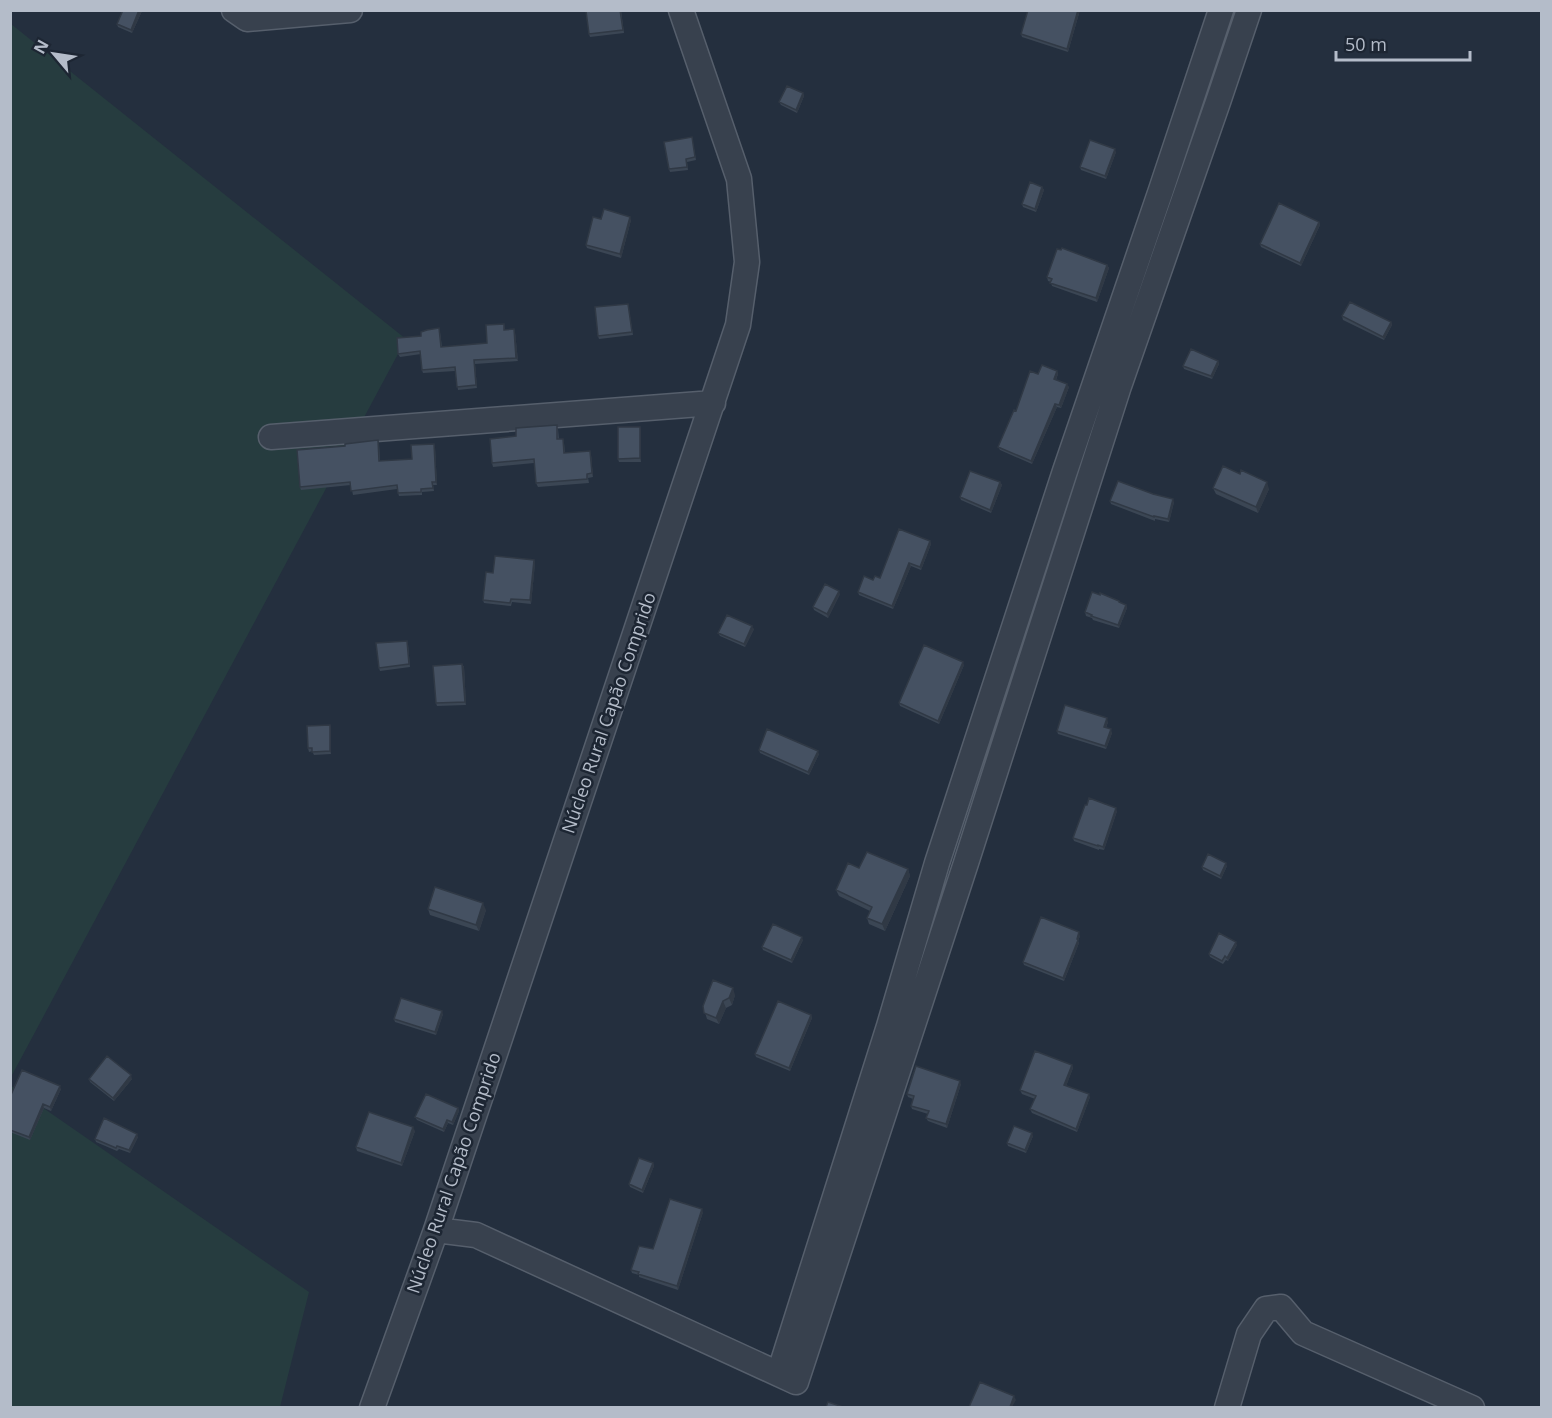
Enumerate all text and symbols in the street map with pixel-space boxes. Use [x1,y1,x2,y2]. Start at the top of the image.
north arrow [24,24,84,84]
scale bar [1336,24,1470,62]
text: 50 m [1345,32,1387,56]
text: N [28,36,54,58]
street label: Núcleo Rural Capão Comprido [555,589,661,836]
street label: Núcleo Rural Capão Comprido [400,1049,506,1296]

